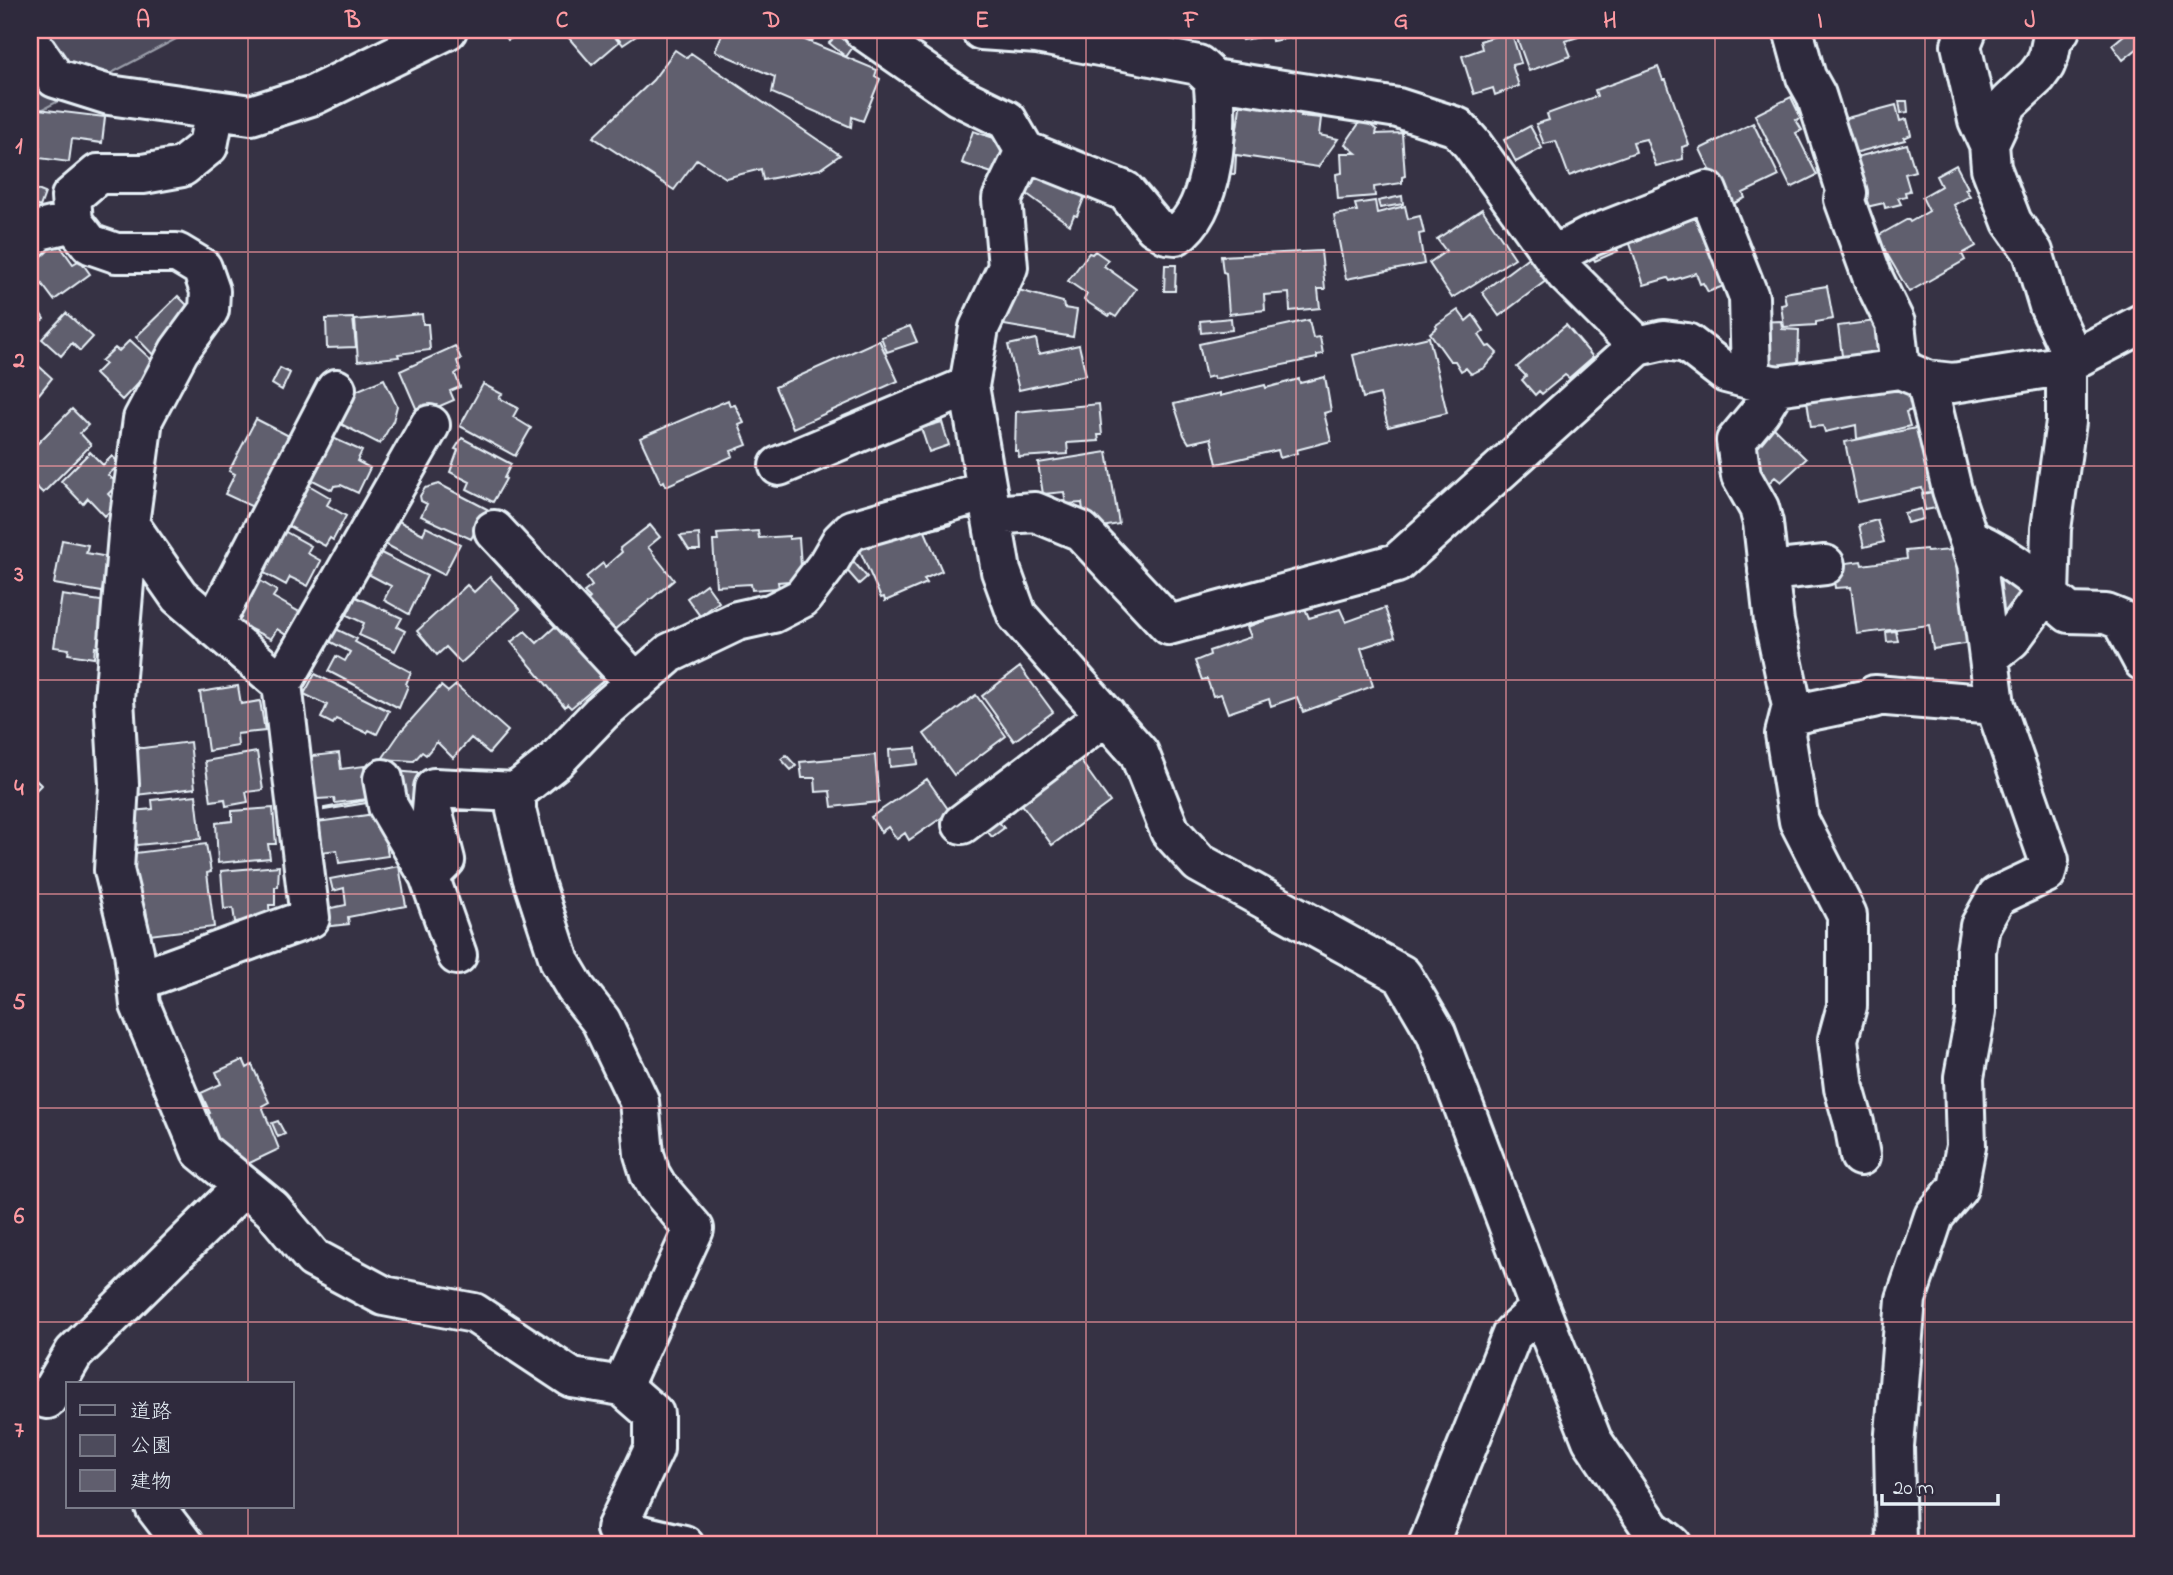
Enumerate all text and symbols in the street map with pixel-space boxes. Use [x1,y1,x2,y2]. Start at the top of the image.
text: A [136,5,150,38]
text: B [344,5,361,38]
text: C [556,5,569,38]
text: D [763,5,780,38]
text: E [975,5,989,38]
text: F [1183,5,1199,38]
text: G [1394,5,1408,38]
text: H [1603,5,1617,38]
text: I [1817,5,1823,38]
text: J [2024,5,2036,38]
text: 1 [15,131,23,164]
text: 2 [12,345,25,378]
text: 3 [13,559,24,592]
text: 4 [14,773,24,806]
text: 5 [12,987,26,1020]
text: 6 [14,1201,25,1234]
legend [66,1382,294,1508]
text: 道路 [130,1398,172,1428]
text: 7 [14,1415,24,1448]
text: 公園 [130,1432,172,1462]
scale bar [1882,1463,1998,1507]
text: 建物 [130,1468,172,1498]
text: 20 m [1893,1474,1934,1504]

